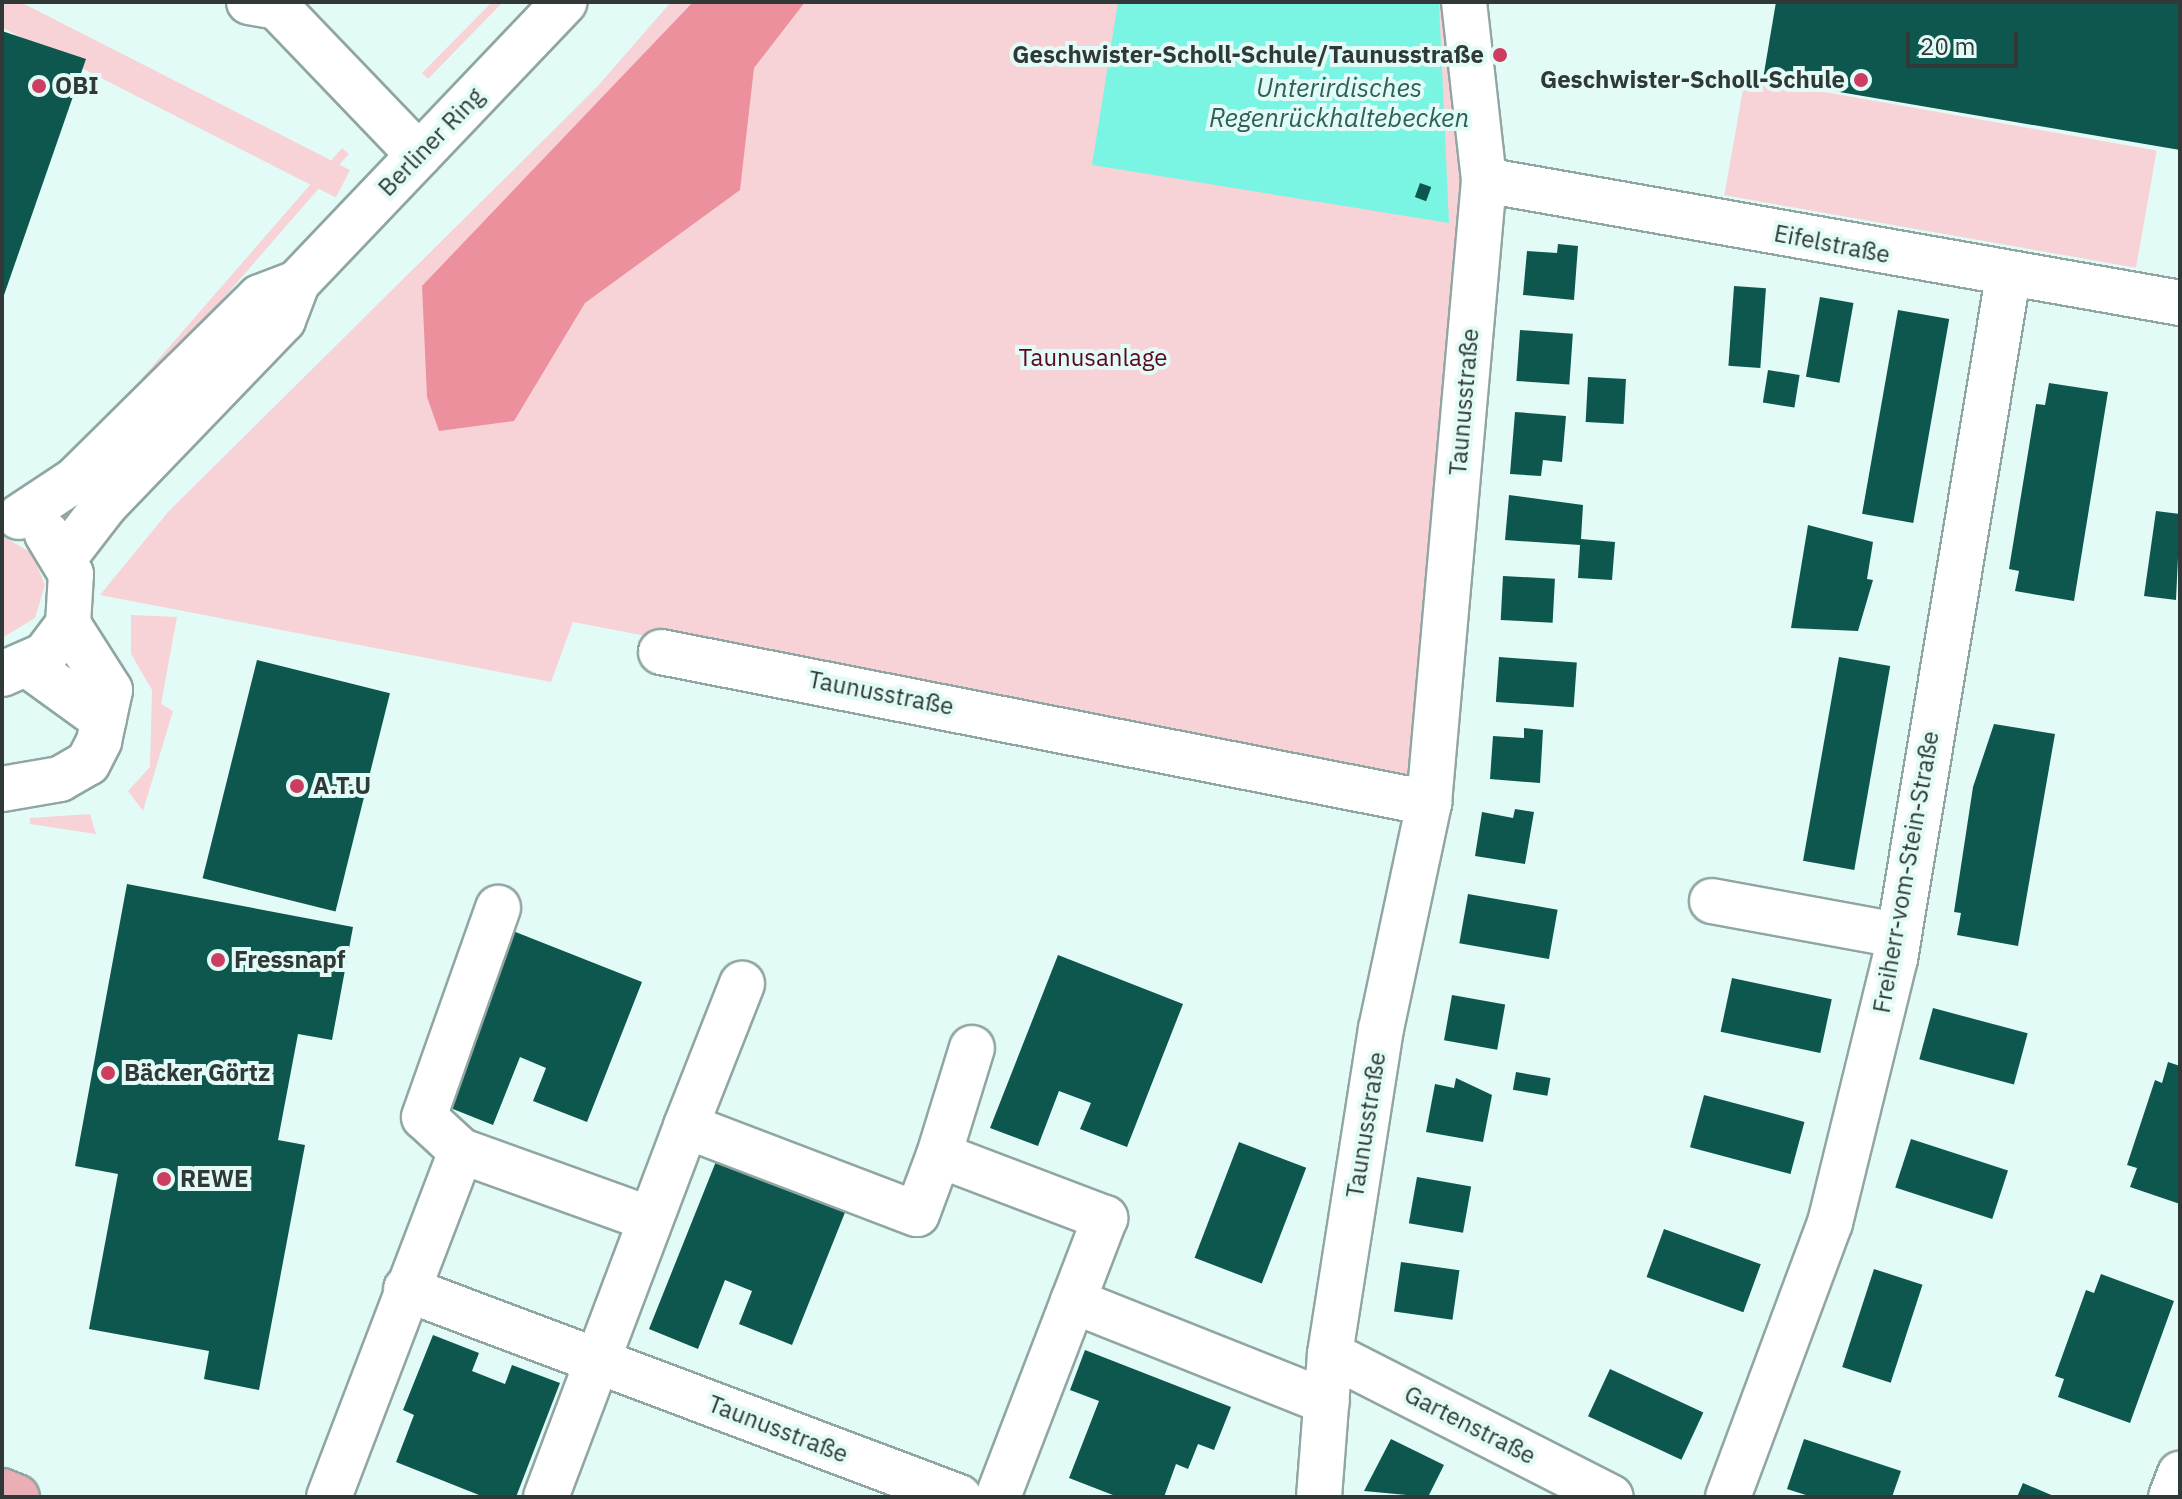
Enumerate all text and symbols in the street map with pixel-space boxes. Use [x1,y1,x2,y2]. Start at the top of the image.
scale bar [1910,16,2022,66]
text: 20 m [1920,30,1975,62]
place label: Geschwister-Scholl-Schule/Taunusstraße [1012,41,1484,69]
marker: Geschwister-Scholl-Schule/Taunusstraße [1491,46,1509,64]
place label: Geschwister-Scholl-Schule [1540,66,1845,94]
marker: Geschwister-Scholl-Schule [1852,71,1870,89]
place label: OBI [55,72,99,100]
water label: Unterirdisches Regenrückhaltebecken [1209,72,1469,134]
marker: OBI [30,77,48,95]
street label: Berliner Ring [372,82,490,202]
street label: Eifelstraße [1772,219,1892,269]
street label: Taunusstraße [1443,327,1485,477]
park label: Taunusanlage [1019,344,1167,372]
street label: Taunusstraße [806,665,956,721]
street label: Freiherr-vom-Stein-Straße [1867,729,1945,1015]
place label: A.T.U [313,772,371,800]
marker: A.T.U [288,777,306,795]
place label: Fressnapf [234,946,345,974]
marker: Fressnapf [209,951,227,969]
street label: Taunusstraße [1340,1050,1392,1200]
place label: Bäcker Görtz [124,1059,270,1087]
marker: Bäcker Görtz [99,1064,117,1082]
place label: REWE [180,1165,249,1193]
marker: REWE [155,1170,173,1188]
street label: Gartenstraße [1400,1380,1540,1470]
street label: Taunusstraße [704,1389,852,1469]

